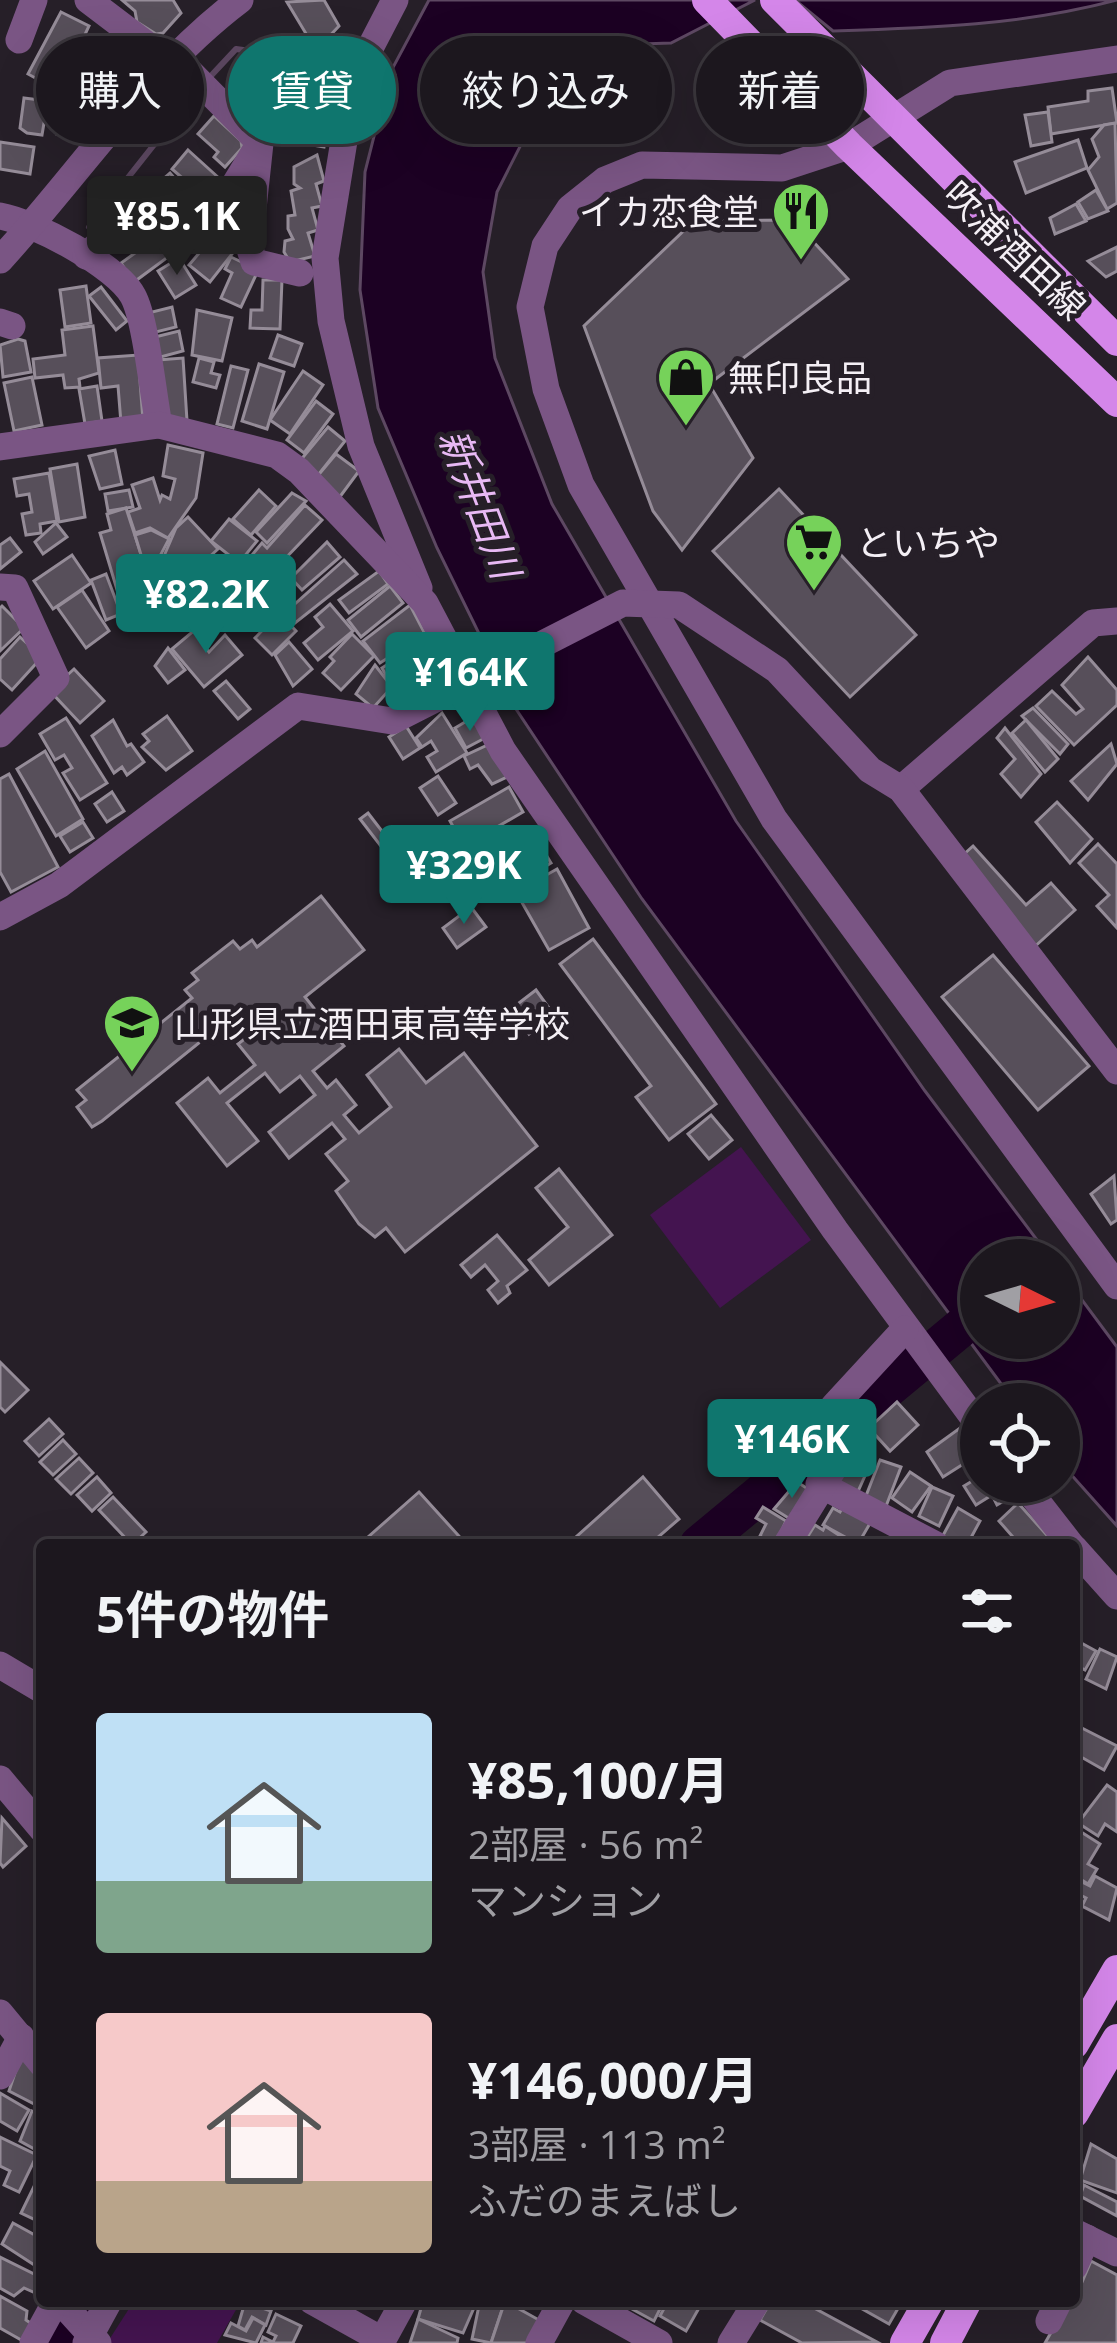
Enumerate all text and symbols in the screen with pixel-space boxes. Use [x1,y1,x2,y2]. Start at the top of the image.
chip: 購入 [36,36,204,144]
chip: 賃貸 [228,36,396,144]
chip: 絞り込み [420,36,672,144]
chip: 新着 [696,36,864,144]
street label: 吹浦酒田線 [933,170,1097,330]
pin: ¥85.1K [79,176,275,278]
restaurant icon: イカ恋食堂 [770,180,832,262]
place label: イカ恋食堂 [579,187,759,236]
text: ¥85.1K [114,188,240,241]
shop icon: 無印良品 [655,346,717,428]
place label: 無印良品 [728,353,872,402]
water label: 新井田川 [428,421,535,589]
supermarket icon: といちや [783,511,845,593]
place label: といちや [856,518,1000,567]
pin: ¥82.2K [108,554,304,656]
text: ¥82.2K [143,566,269,619]
pin: ¥164K [386,632,554,734]
text: ¥164K [412,644,528,697]
pin: ¥329K [380,825,548,927]
text: ¥329K [406,837,522,890]
school or university icon: 山形県立酒田東高等学校 [101,992,163,1074]
place label: 山形県立酒田東高等学校 [174,999,570,1048]
north arrow [960,1239,1080,1359]
map controls [960,1239,1080,1503]
button: locate [960,1383,1080,1503]
pin: ¥146K [708,1399,876,1501]
text: ¥146K [734,1411,850,1464]
text: 5件の物件 [96,1578,329,1648]
icon: filters [954,1578,1020,1644]
text: ¥85,100/月 [468,1744,730,1814]
icon: home [192,1761,336,1905]
text: 2部屋 · 56 m² [468,1817,703,1870]
text: マンション [468,1873,663,1926]
text: ¥146,000/月 [468,2044,759,2114]
icon: home [192,2061,336,2205]
text: 3部屋 · 113 m² [468,2117,726,2170]
text: ふだのまえばし [468,2173,741,2226]

